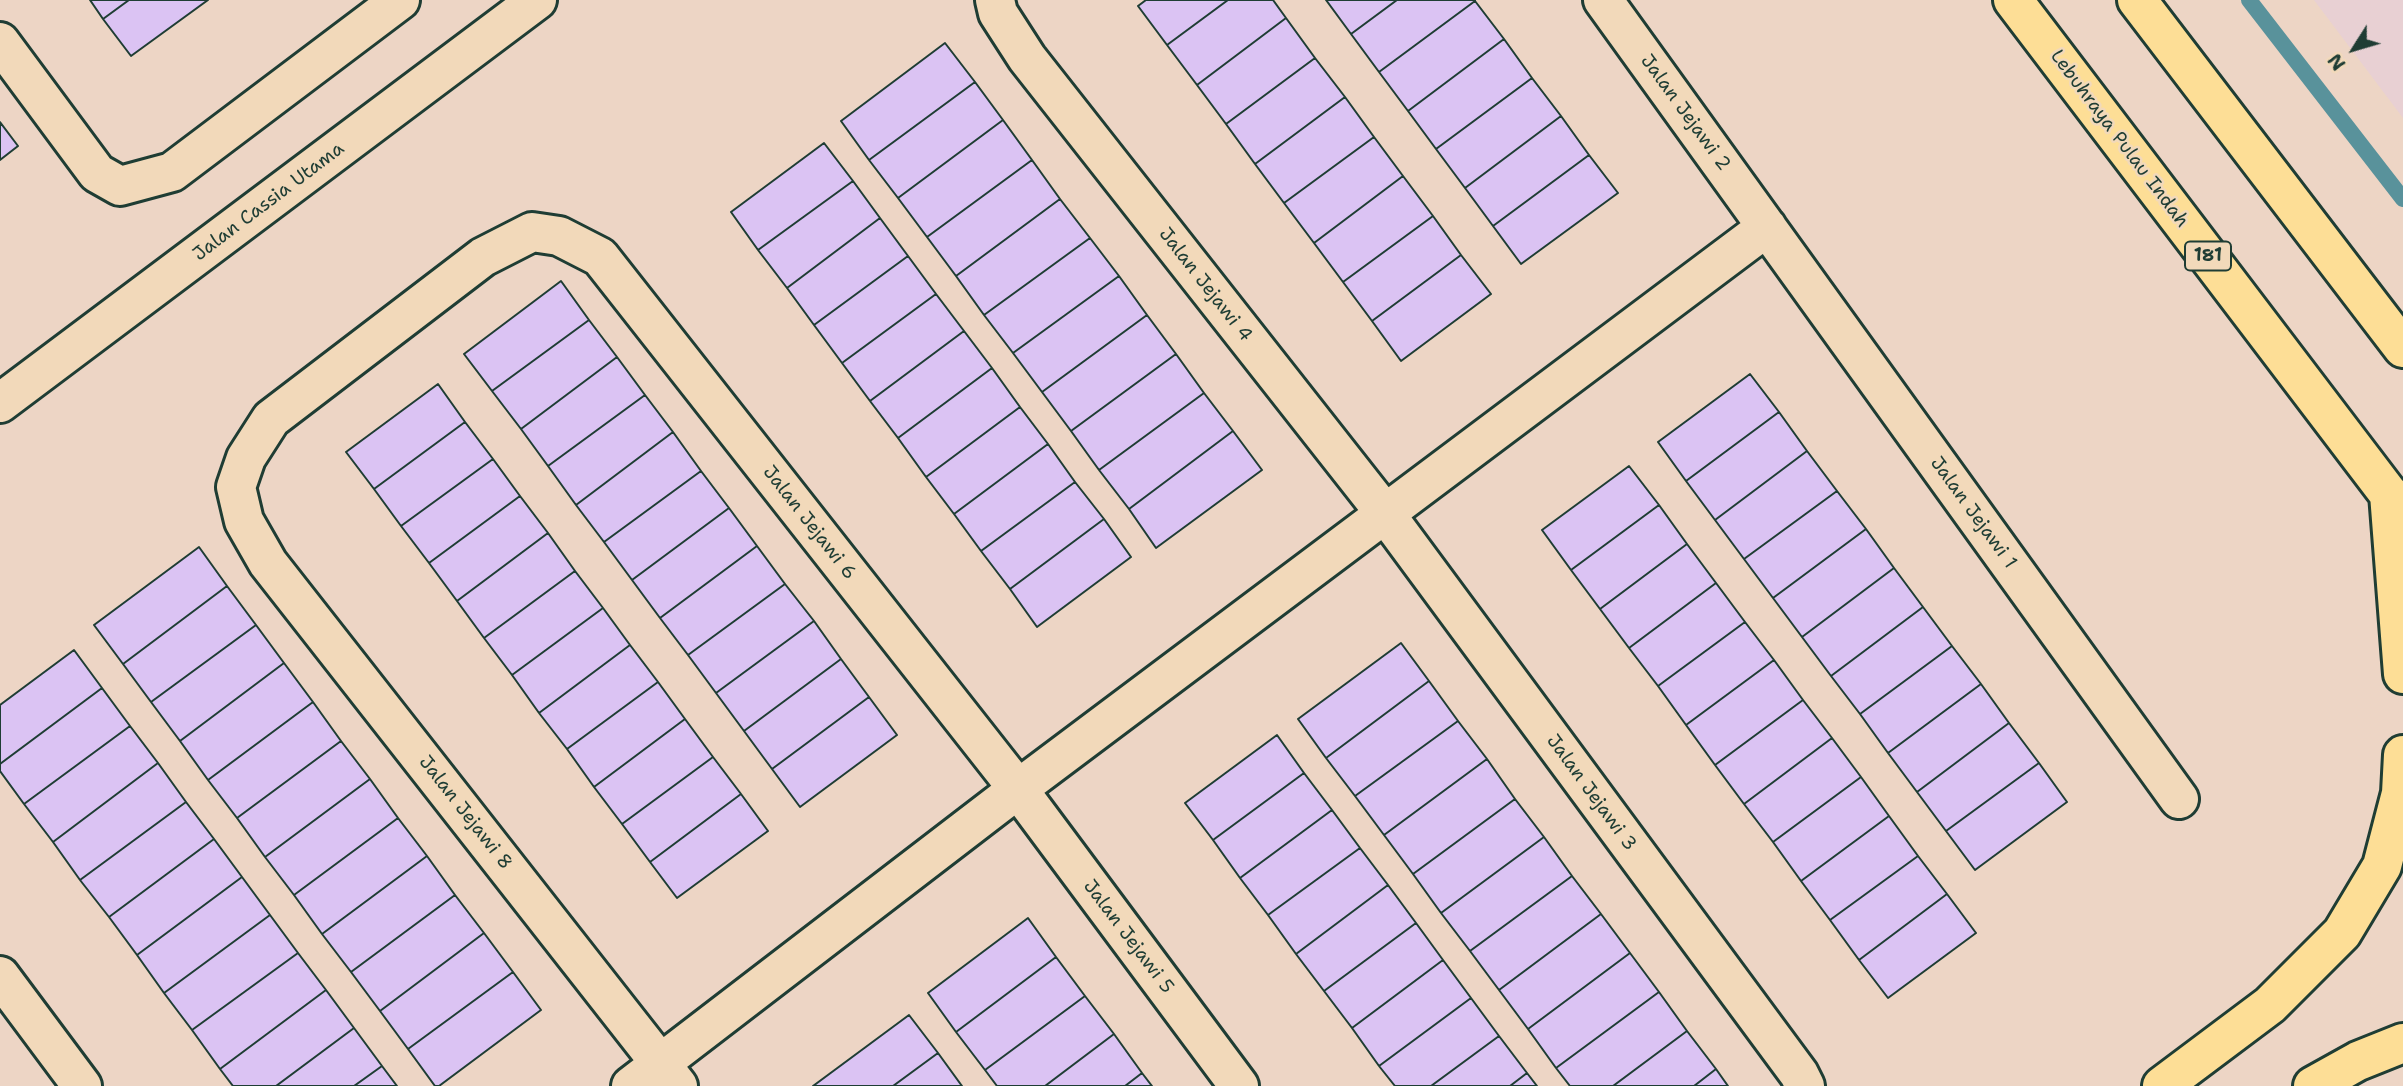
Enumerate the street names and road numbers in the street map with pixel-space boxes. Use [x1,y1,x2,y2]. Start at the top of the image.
street label: Lebuhraya Pulau Indah [2045,46,2193,232]
street label: Jalan Jejawi 2 [1635,50,1735,176]
street label: Jalan Cassia Utama [189,138,349,266]
street label: Jalan Jejawi 4 [1153,224,1257,346]
road number: 181 [2185,242,2231,270]
street label: Jalan Jejawi 1 [1925,453,2021,573]
street label: Jalan Jejawi 6 [757,462,861,584]
street label: Jalan Jejawi 3 [1541,730,1641,856]
street label: Jalan Jejawi 8 [413,752,517,874]
street label: Jalan Jejawi 5 [1078,876,1178,998]

